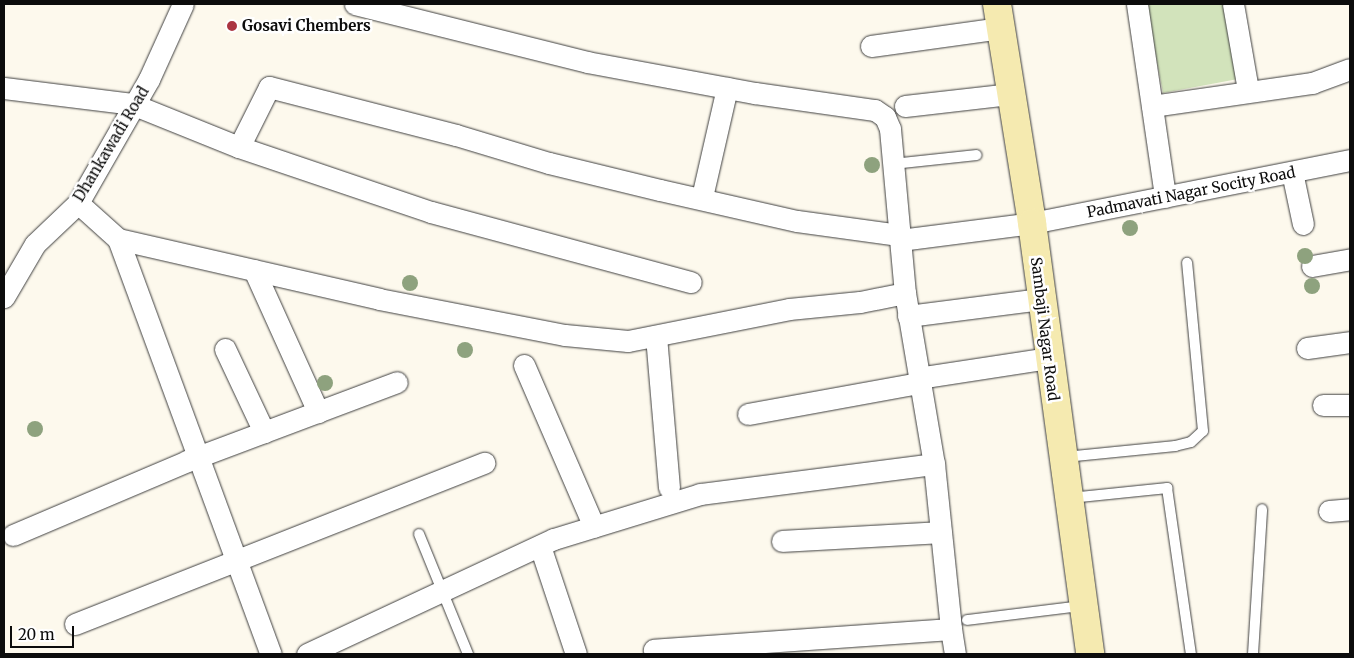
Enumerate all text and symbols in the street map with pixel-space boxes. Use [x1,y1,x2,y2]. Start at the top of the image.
place label: Gosavi Chembers [242,17,371,35]
marker: Gosavi Chembers [226,20,238,32]
street label: Dhankawadi Road [70,83,152,205]
street label: Padmavati Nagar Socity Road [1085,163,1297,221]
street label: Sambaji Nagar Road [1027,256,1063,402]
scale bar [12,616,76,648]
text: 20 m [18,625,55,644]

